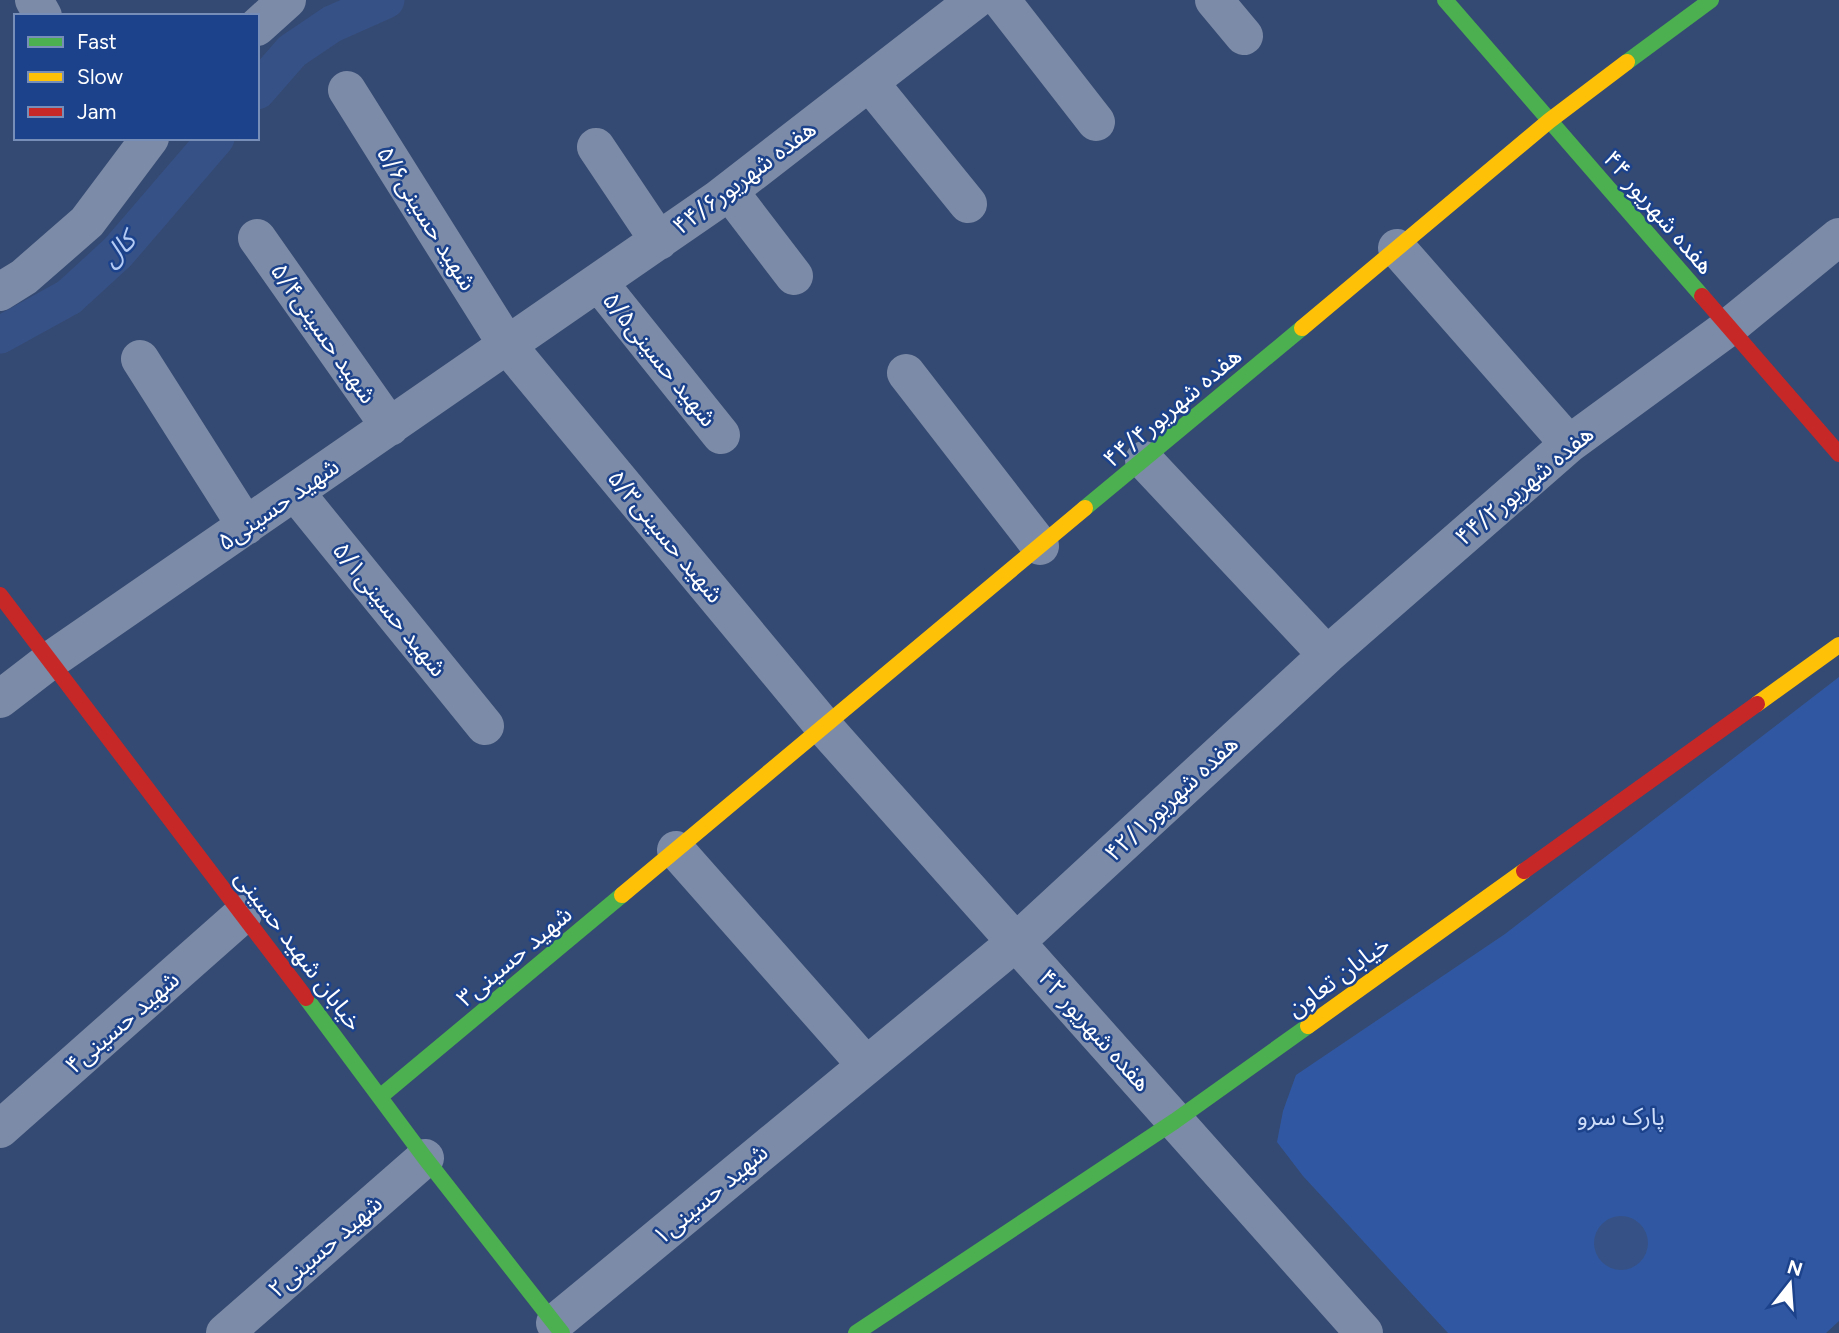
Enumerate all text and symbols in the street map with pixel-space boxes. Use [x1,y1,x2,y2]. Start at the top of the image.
legend [14,14,259,140]
text: Fast [77,29,117,54]
text: Slow [77,64,123,89]
text: Jam [77,99,116,124]
street label: هفده شهریور۴۴/۶ [667,114,821,240]
street label: شهید حسینی۵/۶ [371,140,483,296]
street label: هفده شهریور ۴۴ [1597,144,1721,280]
water label: کال [94,221,146,273]
street label: شهید حسینی۵/۴ [265,257,383,409]
street label: شهید حسینی۵/۵ [597,286,723,432]
street label: هفده شهریور۴۴/۴ [1097,341,1247,473]
street label: هفده شهریور۴۴/۲ [1449,419,1599,551]
street label: شهید حسینی۵ [212,451,344,557]
street label: شهید حسینی۵/۳ [602,464,730,608]
street label: شهید حسینی۵/۱ [327,536,453,682]
street label: هفده شهریور۴۲/۱ [1098,729,1244,867]
street label: خیابان شهید حسینی [229,864,369,1036]
street label: شهید حسینی۳ [450,899,578,1013]
street label: خیابان تعاون [1281,929,1395,1023]
street label: هفده شهریور ۴۲ [1033,963,1157,1097]
street label: شهید حسینی۴ [59,965,185,1079]
park label: پارک سرو [1577,1102,1665,1132]
street label: شهید حسینی۱ [646,1137,774,1251]
street label: شهید حسینی۲ [262,1189,388,1303]
north arrow [1755,1249,1825,1319]
text: N [1784,1255,1805,1281]

